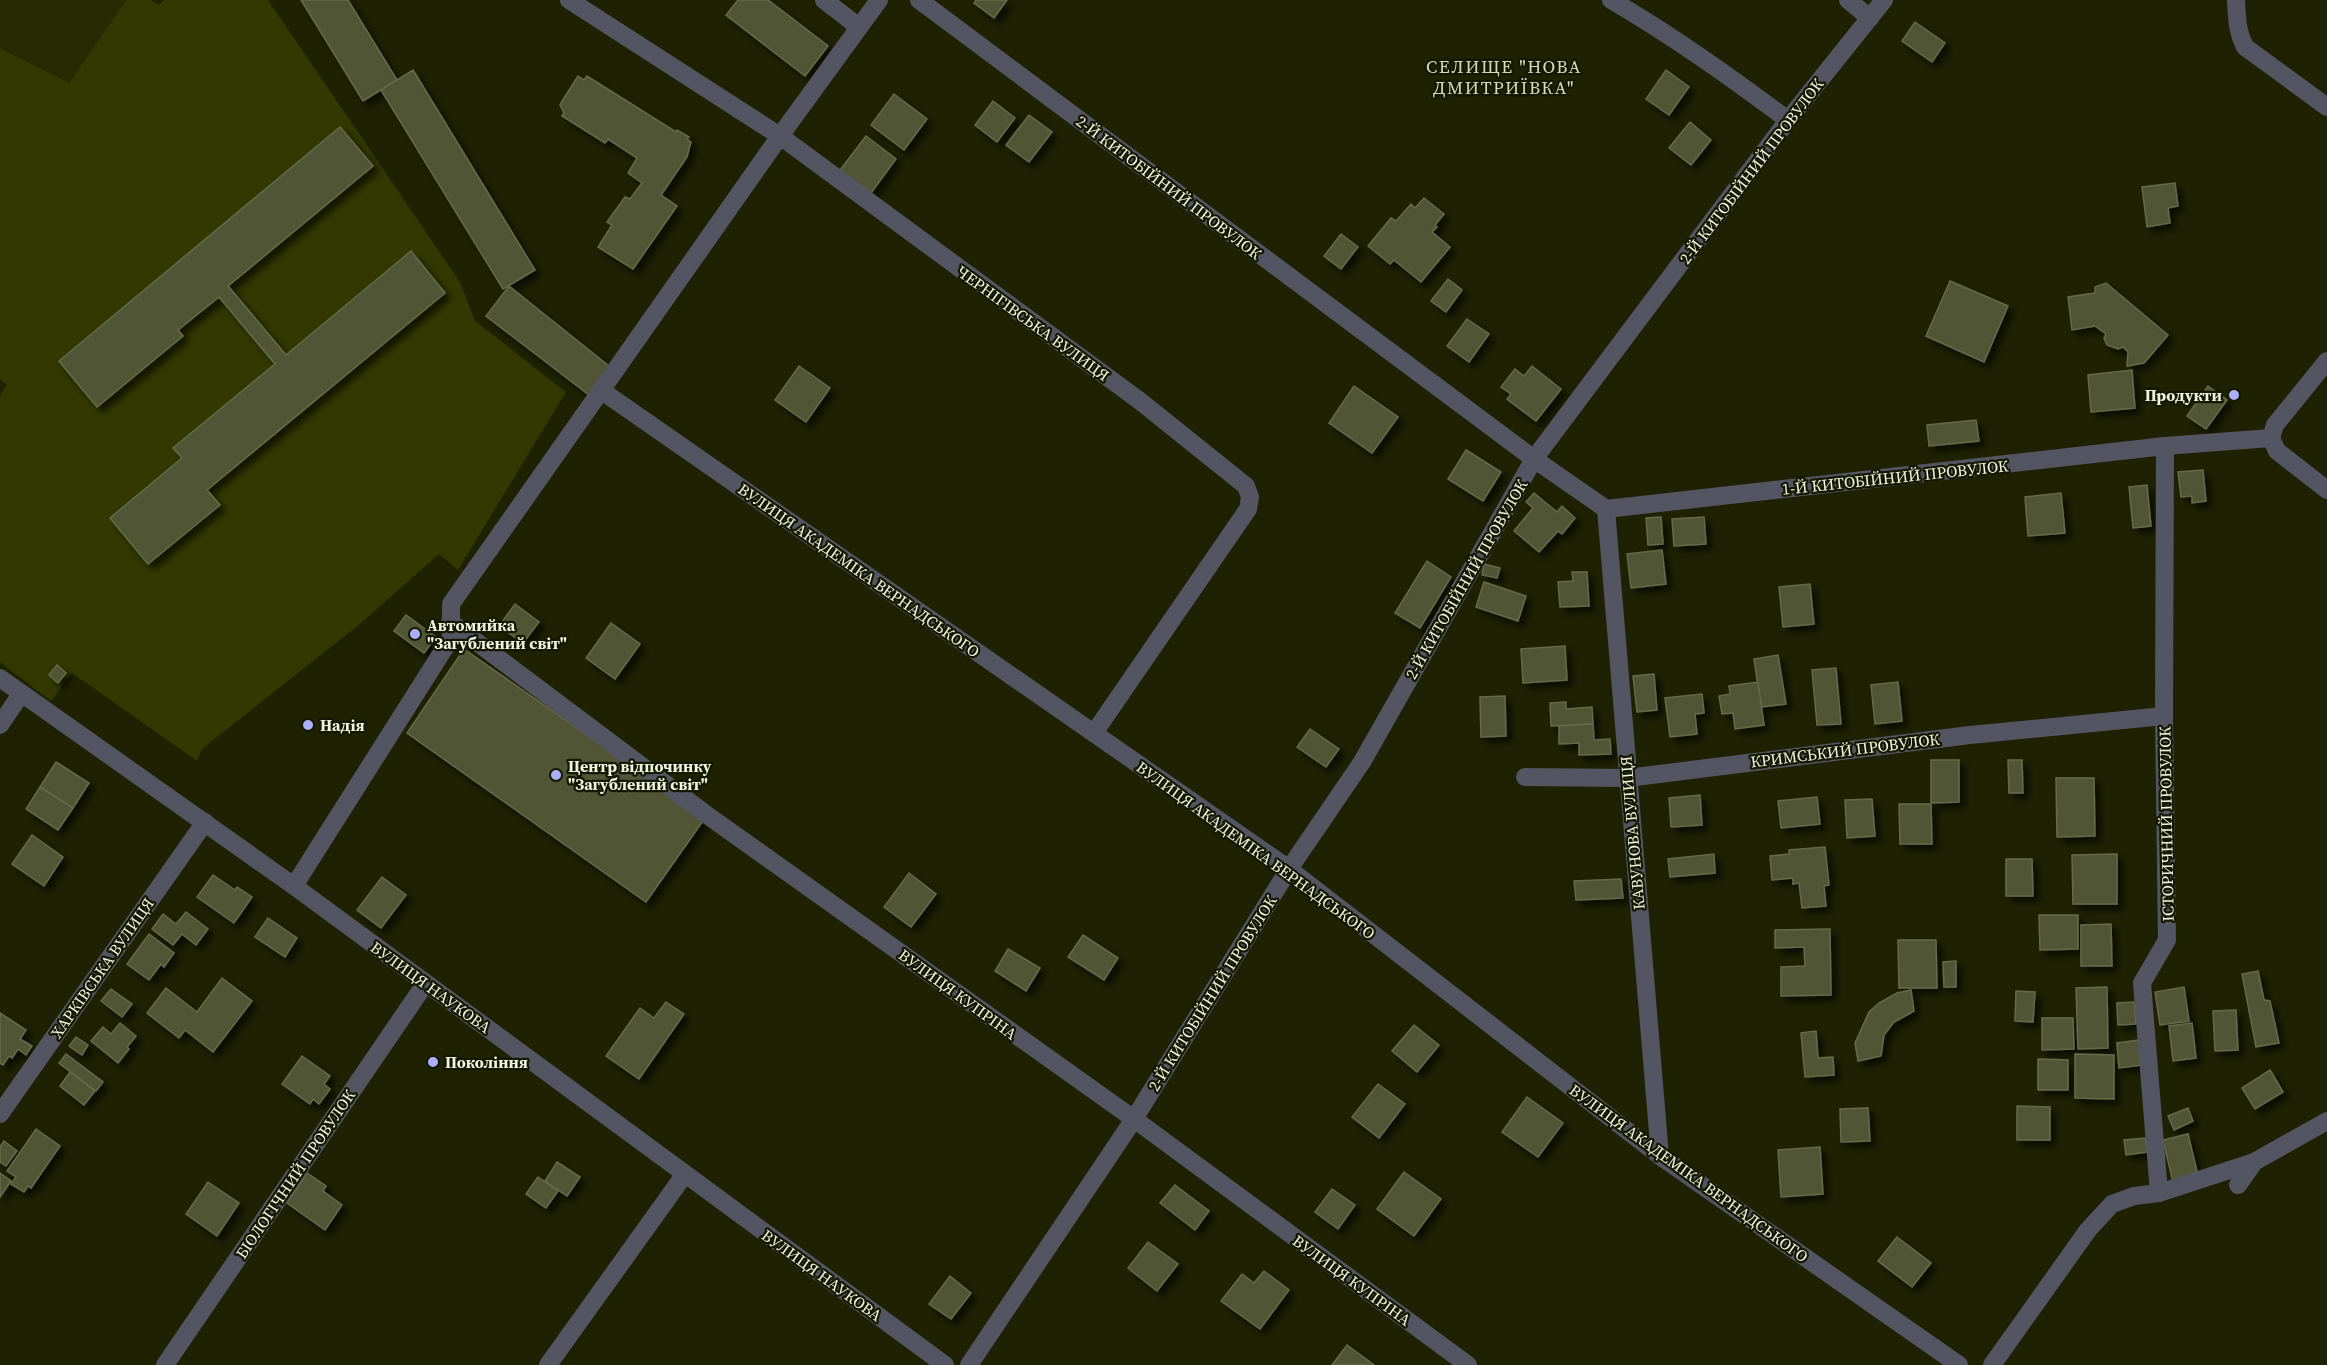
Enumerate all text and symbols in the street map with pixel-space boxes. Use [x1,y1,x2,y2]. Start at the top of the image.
district label: СЕЛИЩЕ "НОВА ДМИТРИЇВКА" [1426,54,1582,100]
street label: 2-Й КИТОБІЙНИЙ ПРОВУЛОК [1674,73,1829,268]
street label: 2-Й КИТОБІЙНИЙ ПРОВУЛОК [1072,110,1267,265]
street label: ЧЕРНІГІВСЬКА ВУЛИЦЯ [952,260,1114,386]
place label: Продукти [2145,384,2223,406]
marker: Продукти [2227,388,2241,402]
street label: 1-Й КИТОБІЙНИЙ ПРОВУЛОК [1781,454,2010,500]
street label: 2-Й КИТОБІЙНИЙ ПРОВУЛОК [1400,475,1533,683]
street label: ВУЛИЦЯ АКАДЕМІКА ВЕРНАДСЬКОГО [734,478,984,662]
place label: Автомийка "Загублений світ" [427,614,567,654]
marker: Автомийка "Загублений світ" [408,627,422,641]
place label: Надія [320,714,365,736]
marker: Надія [301,718,315,732]
street label: ІСТОРИЧНИЙ ПРОВУЛОК [2153,726,2179,922]
street label: КРИМСЬКИЙ ПРОВУЛОК [1749,727,1941,773]
place label: Центр відпочинку "Загублений світ" [568,755,712,795]
street label: КАВУНОВА ВУЛИЦЯ [1614,755,1650,911]
street label: ВУЛИЦЯ АКАДЕМІКА ВЕРНАДСЬКОГО [1132,756,1380,944]
marker: Центр відпочинку "Загублений світ" [549,768,563,782]
street label: 2-Й КИТОБІЙНИЙ ПРОВУЛОК [1142,890,1282,1095]
street label: ХАРКІВСЬКА ВУЛИЦЯ [45,893,159,1043]
street label: ВУЛИЦЯ НАУКОВА [366,936,496,1038]
street label: ВУЛИЦЯ КУПРІНА [894,944,1022,1045]
place label: Покоління [445,1051,528,1073]
marker: Покоління [426,1055,440,1069]
street label: ВУЛИЦЯ АКАДЕМІКА ВЕРНАДСЬКОГО [1565,1079,1813,1267]
street label: БІОЛОГІЧНИЙ ПРОВУЛОК [230,1085,360,1263]
street label: ВУЛИЦЯ НАУКОВА [757,1224,887,1326]
street label: ВУЛИЦЯ КУПРІНА [1288,1230,1416,1331]

